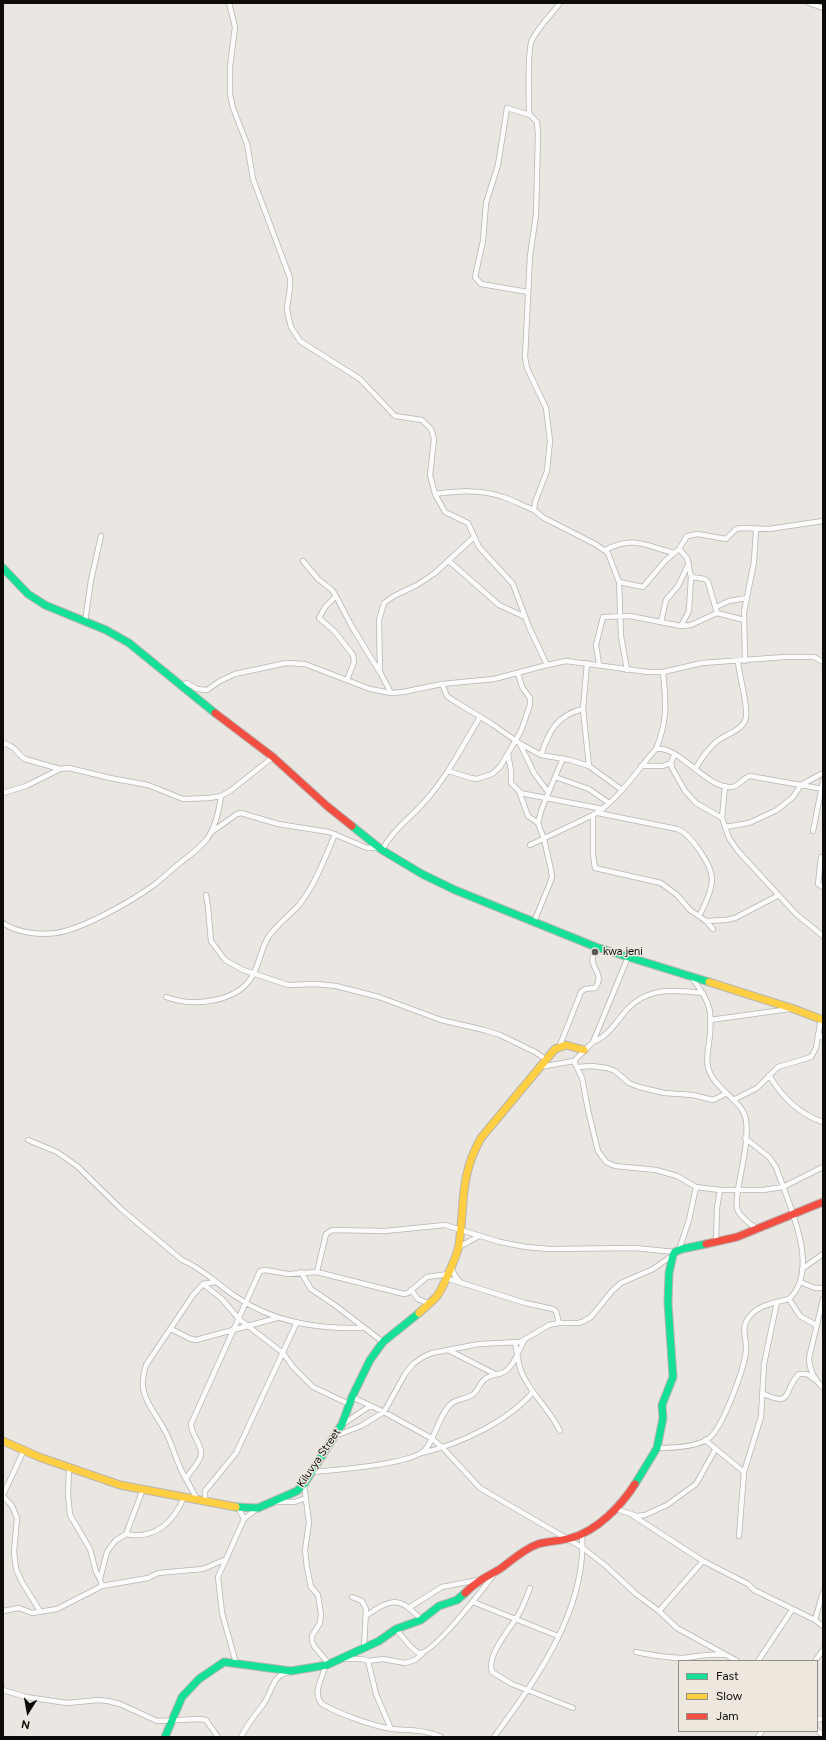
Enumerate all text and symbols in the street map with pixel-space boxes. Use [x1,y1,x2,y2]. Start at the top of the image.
place label: kwa jeni [603,945,643,959]
marker: kwa jeni [590,947,600,957]
street label: Kiluvya Street [294,1426,344,1490]
legend [678,1660,818,1732]
text: Fast [716,1669,739,1683]
text: Slow [716,1689,742,1703]
north arrow [8,1692,48,1732]
text: Jam [716,1709,739,1723]
text: N [20,1717,31,1731]

